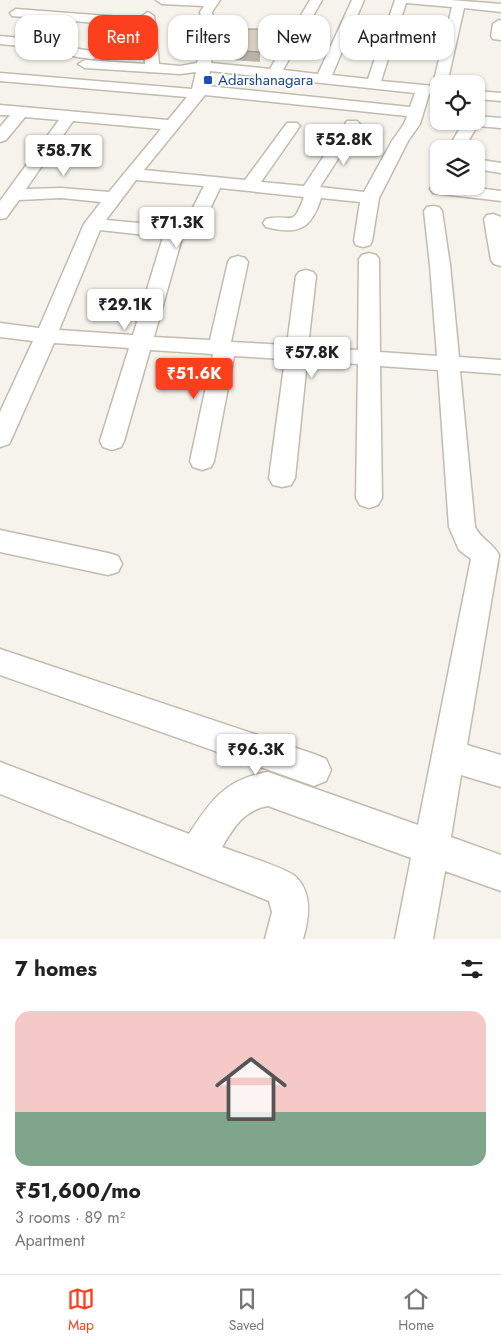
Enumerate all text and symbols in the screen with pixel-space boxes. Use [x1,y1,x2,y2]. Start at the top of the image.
chip: Buy [15,15,78,60]
chip: Rent [88,15,158,60]
chip: Filters [168,15,248,60]
chip: New [258,15,330,60]
chip: Apartment [340,15,454,60]
place label: Adarshanagara [218,69,313,91]
marker: Adarshanagara [202,74,214,86]
map controls [430,75,485,195]
button: locate [430,75,485,130]
pin: ₹52.8K [303,124,385,166]
text: ₹52.8K [316,128,372,151]
pin: ₹58.7K [23,134,105,177]
text: ₹58.7K [36,139,92,162]
button: layers [430,140,485,195]
pin: ₹71.3K [136,206,218,249]
text: ₹71.3K [150,211,204,234]
pin: ₹29.1K [84,288,166,331]
text: ₹29.1K [98,293,152,316]
pin: ₹57.8K [271,336,353,379]
text: ₹57.8K [285,341,339,364]
pin: ₹51.6K [153,358,235,400]
text: ₹51.6K [167,362,221,385]
pin: ₹96.3K [215,734,297,776]
text: ₹96.3K [228,738,284,761]
text: 7 homes [15,954,97,984]
icon: filters [458,955,486,983]
icon: home [206,1044,296,1134]
text: ₹51,600/mo [15,1176,141,1206]
text: 3 rooms · 89 m² [15,1206,125,1229]
text: Apartment [15,1229,85,1252]
tab: Map [67,1285,95,1335]
tab: Saved [229,1285,264,1335]
tab: Home [398,1285,434,1335]

